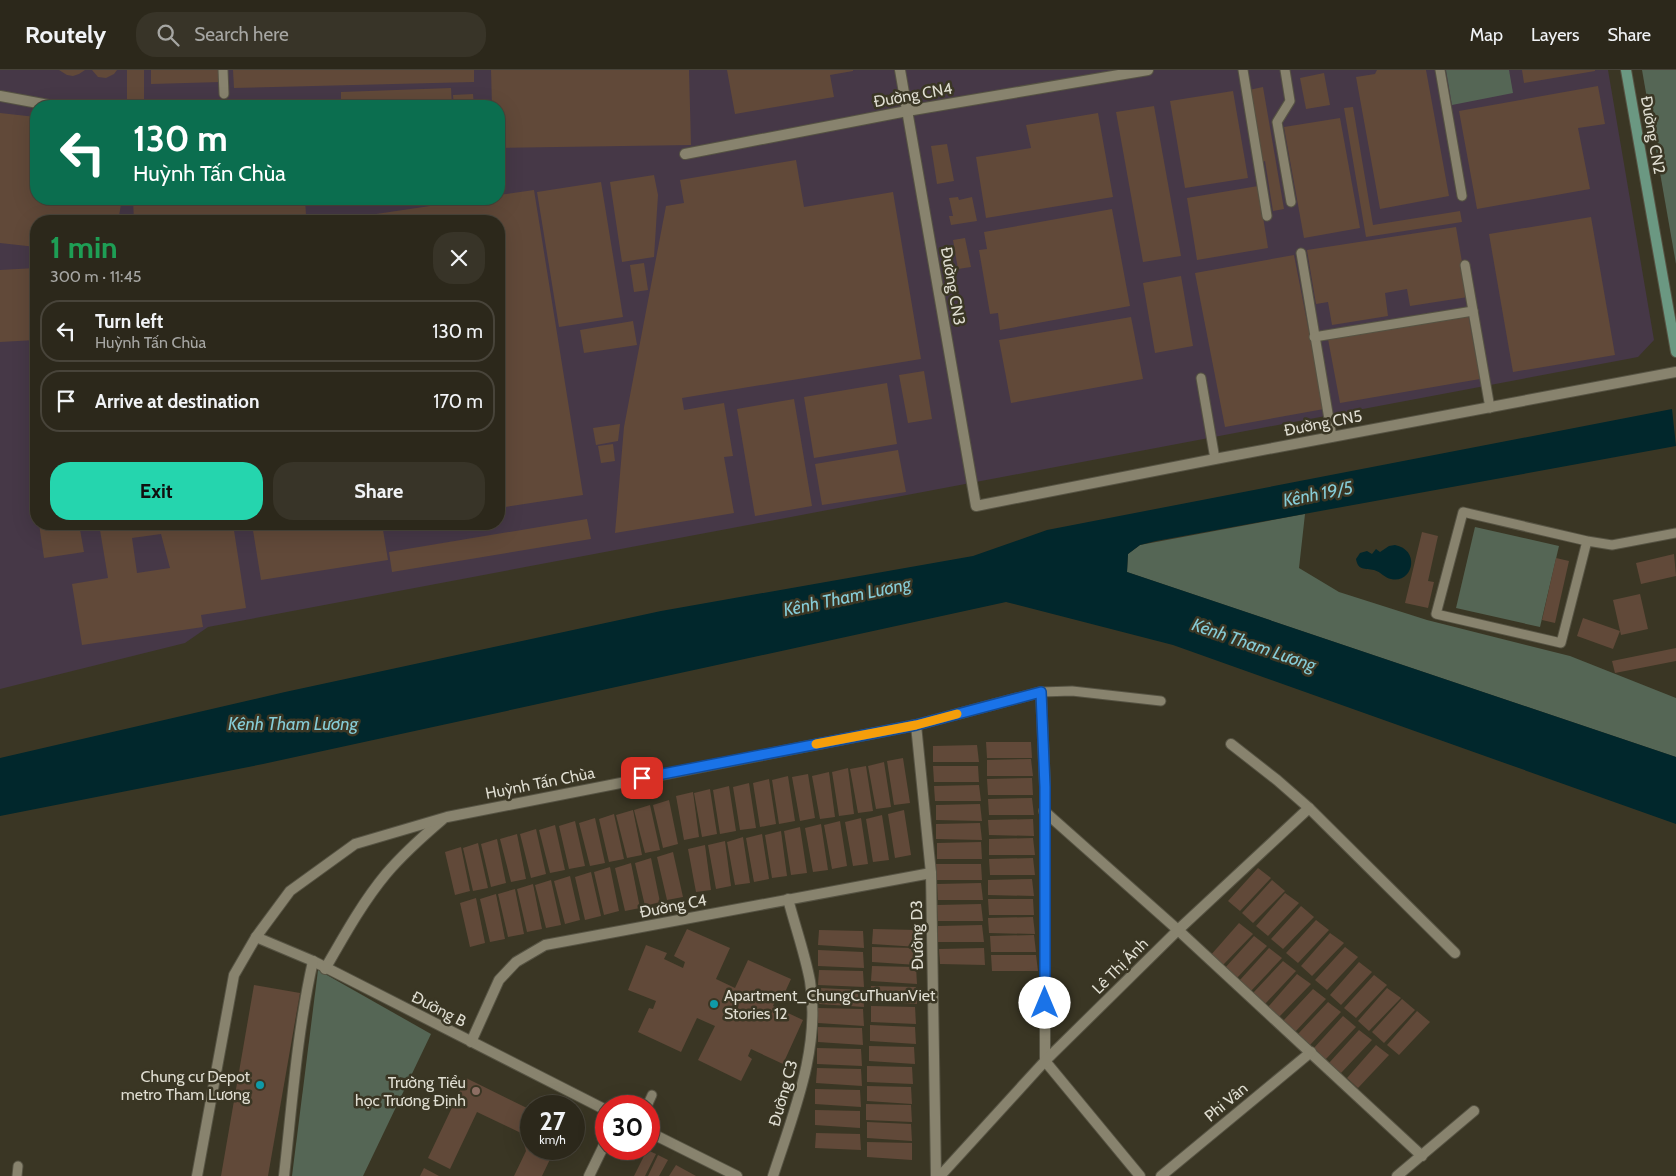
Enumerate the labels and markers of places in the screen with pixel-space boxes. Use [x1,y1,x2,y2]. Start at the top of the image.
pin [621,757,663,799]
place label: Apartment_ChungCuThuanViet Stories 12 [724,986,936,1023]
marker: Apartment_ChungCuThuanViet Stories 12 [708,998,720,1010]
place label: Chung cư Depot metro Tham Lương [121,1067,251,1104]
place label: Trường Tiểu học Trương Định [355,1073,466,1110]
marker: Chung cư Depot metro Tham Lương [254,1079,266,1091]
marker: Trường Tiểu học Trương Định [470,1085,482,1097]

